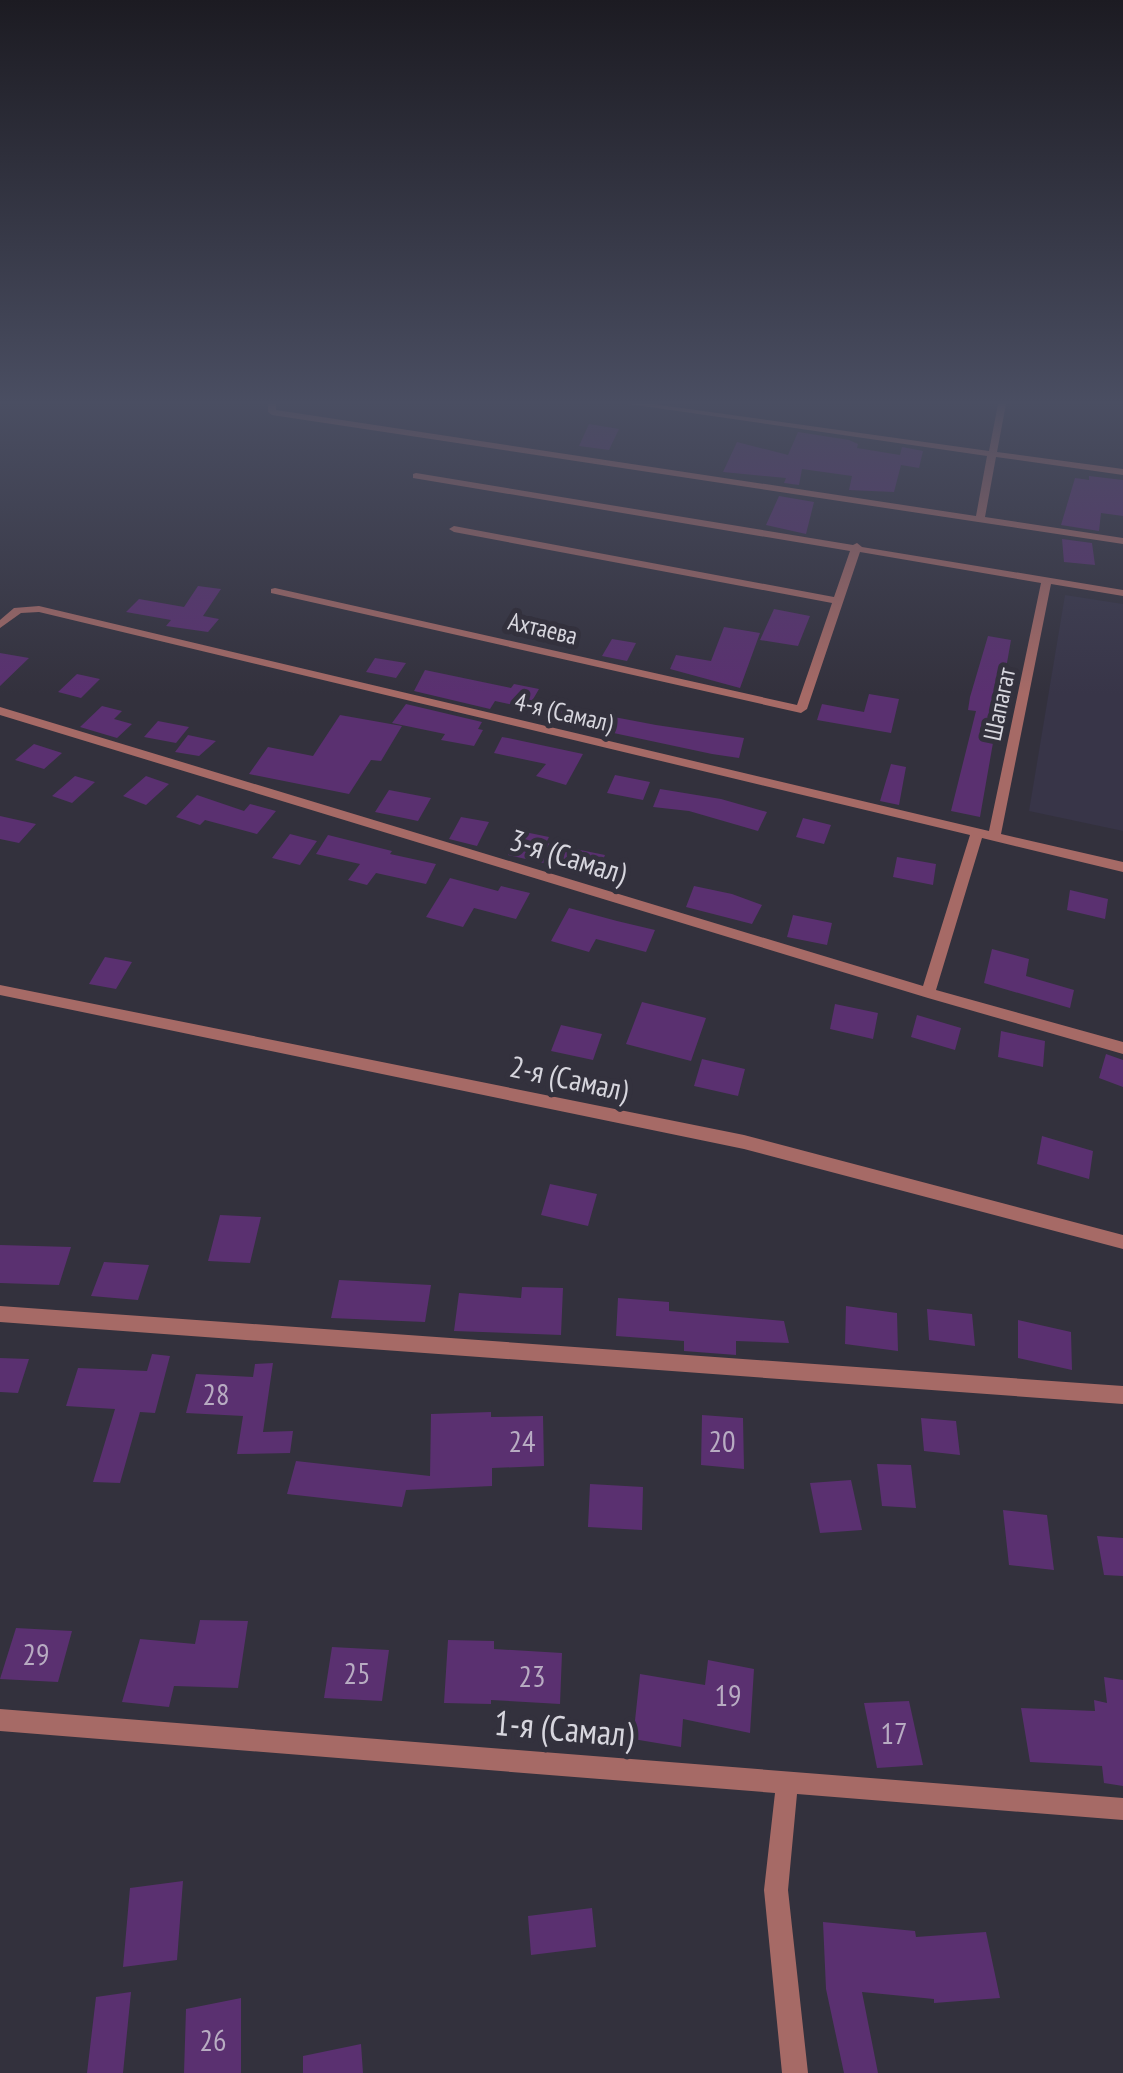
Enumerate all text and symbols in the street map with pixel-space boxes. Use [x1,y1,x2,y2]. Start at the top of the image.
street label: Ахтаева [505,605,581,651]
street label: Шапагат [976,665,1022,743]
street label: 4-я (Самал) [512,685,616,739]
street label: 3-я (Самал) [505,819,631,892]
street label: 2-я (Самал) [507,1046,632,1109]
house number: 28 [203,1374,230,1413]
house number: 24 [509,1421,536,1460]
house number: 20 [709,1421,736,1460]
house number: 29 [23,1634,50,1673]
house number: 25 [344,1653,371,1692]
house number: 23 [519,1656,546,1695]
house number: 19 [715,1675,742,1714]
street label: 1-я (Самал) [492,1699,637,1757]
house number: 17 [881,1713,908,1752]
house number: 26 [200,2020,227,2059]

